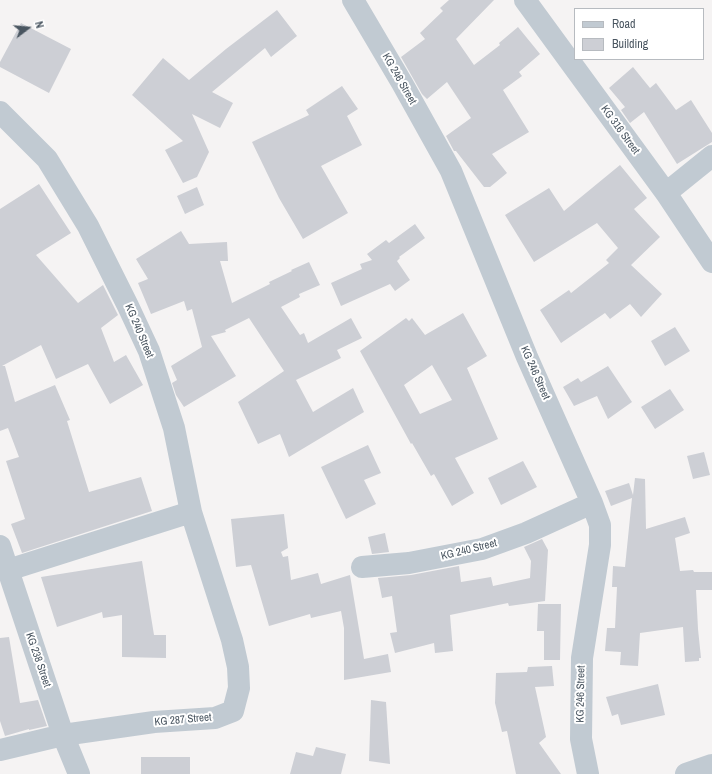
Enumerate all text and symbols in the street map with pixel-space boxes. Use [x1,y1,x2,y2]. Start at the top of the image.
north arrow [8,8,48,48]
legend [574,8,704,60]
text: Road [612,16,636,32]
text: N [32,20,47,30]
text: Building [612,36,648,52]
street label: KG 246 Street [379,51,419,107]
street label: KG 316 Street [598,103,642,157]
street label: KG 240 Street [122,302,156,360]
street label: KG 246 Street [517,344,553,402]
street label: KG 240 Street [440,537,498,563]
street label: KG 238 Street [22,631,54,689]
street label: KG 246 Street [574,665,588,723]
street label: KG 287 Street [154,711,212,729]

